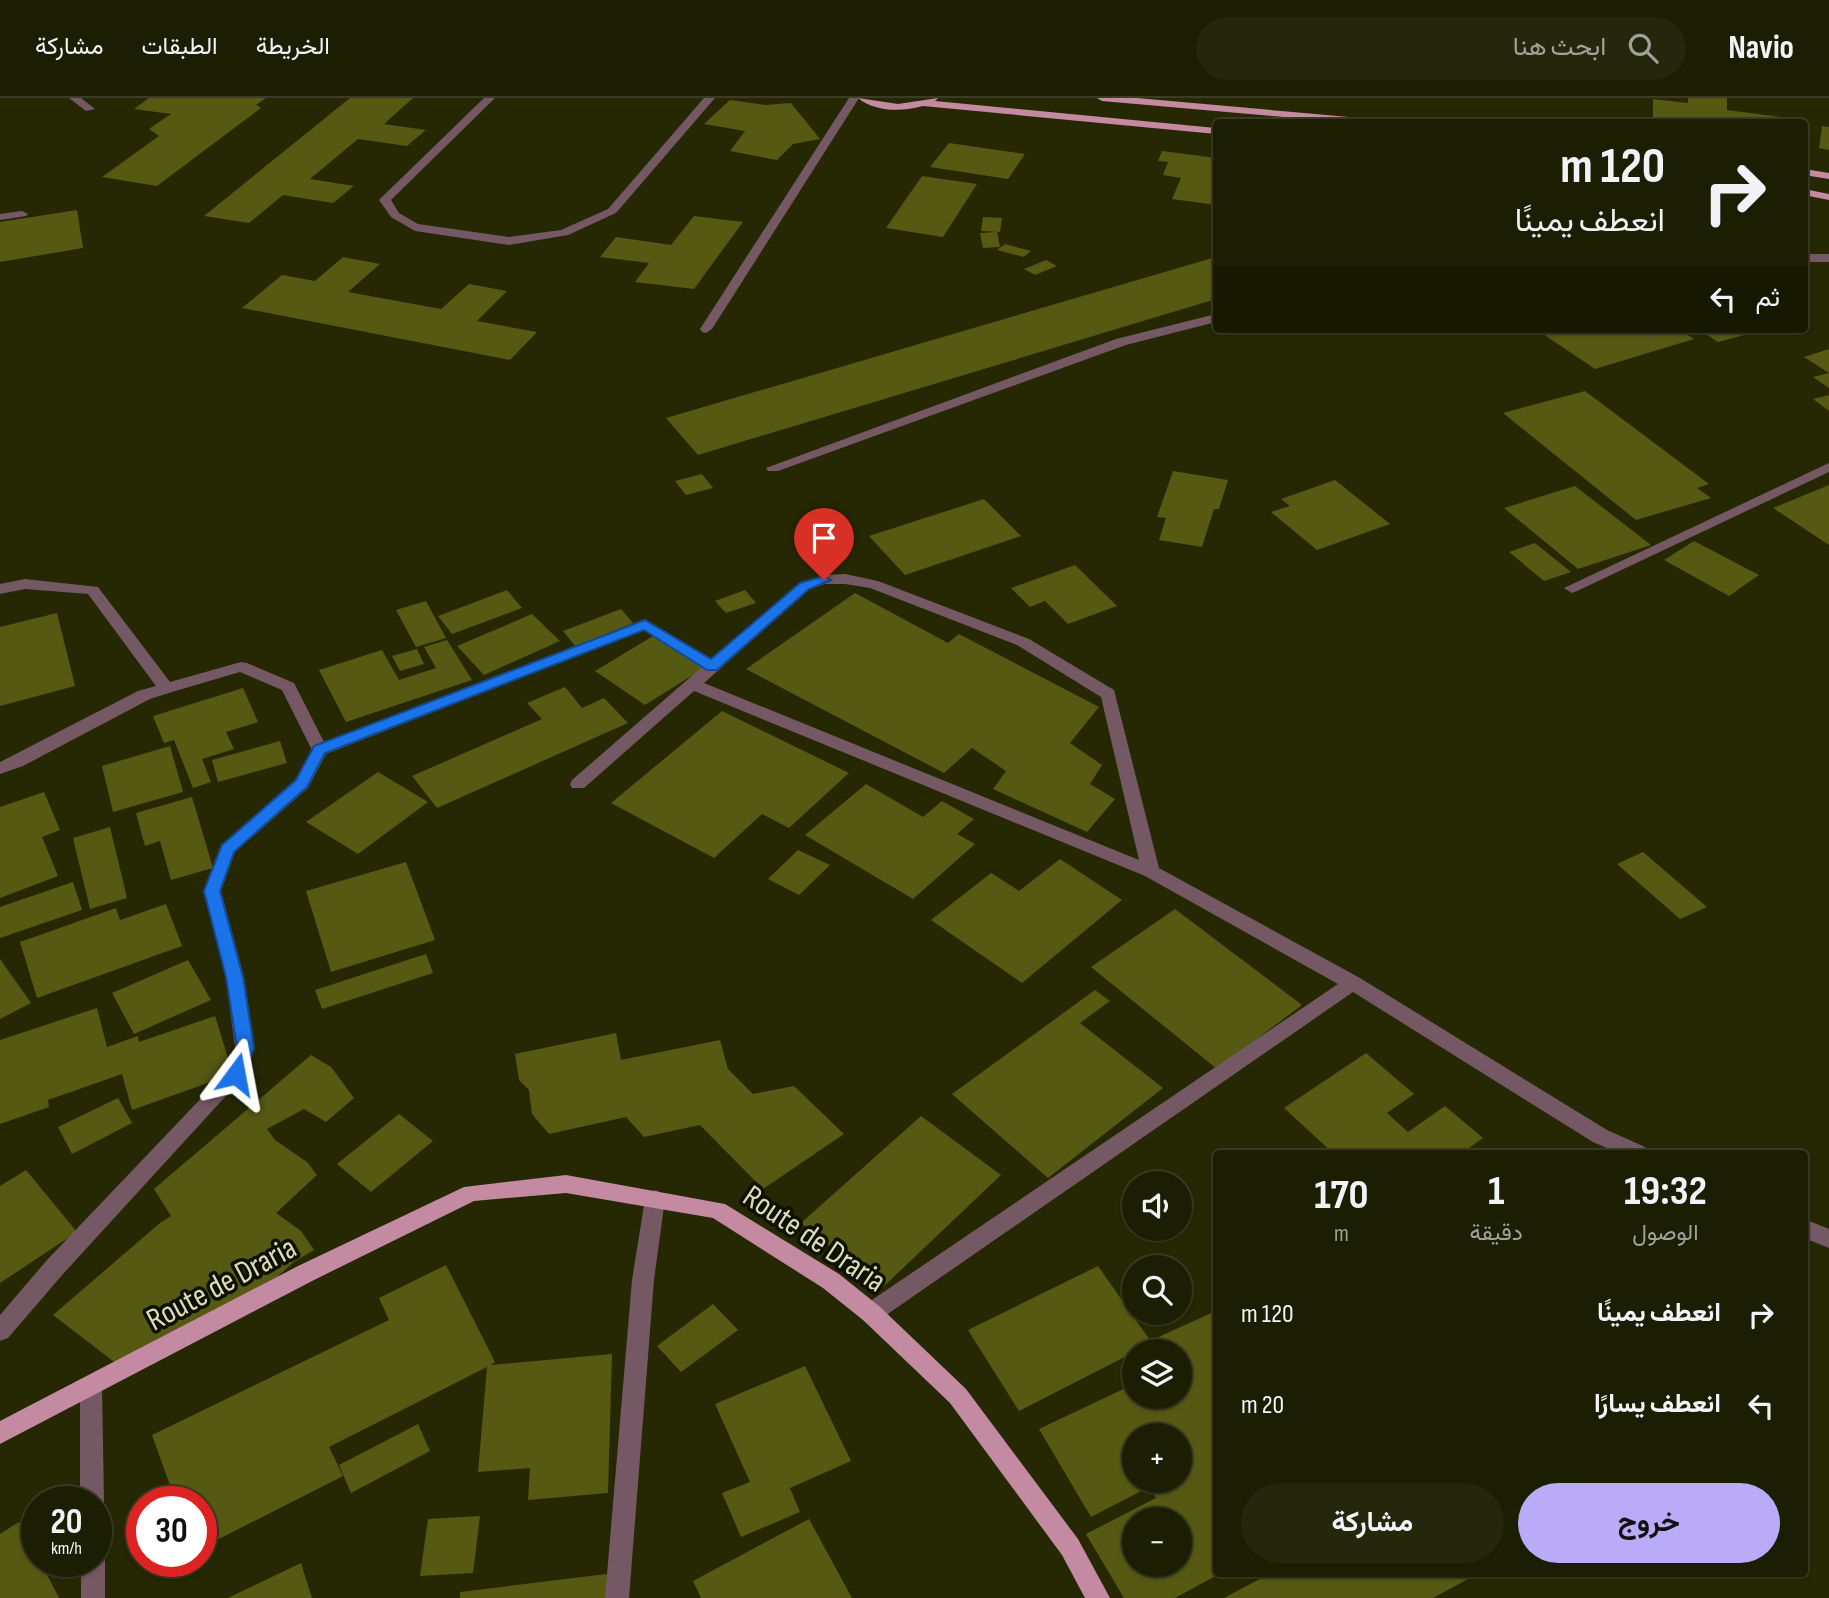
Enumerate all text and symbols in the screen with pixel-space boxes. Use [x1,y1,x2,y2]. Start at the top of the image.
search box [1196,17,1686,80]
text: Navio [1728,28,1794,68]
icon: search [1624,29,1662,67]
text: مشاركة [35,32,103,61]
text: الطبقات [141,32,218,61]
text: الخريطة [256,32,330,61]
text: ابحث هنا [1513,32,1606,63]
text: 120 m [1560,138,1665,197]
icon: right [1689,147,1780,238]
text: انعطف يمينًا [1515,202,1665,241]
icon: left [1704,280,1742,318]
text: ثم [1756,283,1780,314]
pin [794,508,854,580]
icon: arrive [805,519,843,557]
position arrow [199,1037,273,1111]
text: 1 [1488,1166,1504,1217]
text: 19:32 [1624,1166,1707,1217]
text: 170 [1314,1170,1368,1221]
map controls [1122,1171,1192,1577]
button: sound [1122,1171,1192,1241]
street label: Route de Draria [735,1177,893,1301]
text: دقيقة [1470,1219,1523,1247]
text: الوصول [1632,1219,1699,1247]
text: m [1334,1220,1349,1248]
street label: Route de Draria [140,1229,303,1340]
button: search [1122,1255,1192,1325]
icon: right [1742,1296,1780,1334]
text: انعطف يمينًا [1597,1298,1721,1329]
text: 120 m [1241,1299,1294,1330]
button: layers [1122,1339,1192,1409]
icon: left [1742,1387,1780,1425]
text: انعطف يسارًا [1594,1389,1721,1420]
text: 20 m [1241,1390,1284,1421]
button: + [1122,1423,1192,1493]
button: مشاركة [1241,1483,1504,1563]
button: خروج [1518,1483,1780,1563]
speed limit sign: 30 [126,1486,217,1577]
text: 20 [51,1501,83,1544]
button: − [1122,1507,1192,1577]
text: km/h [51,1538,82,1559]

